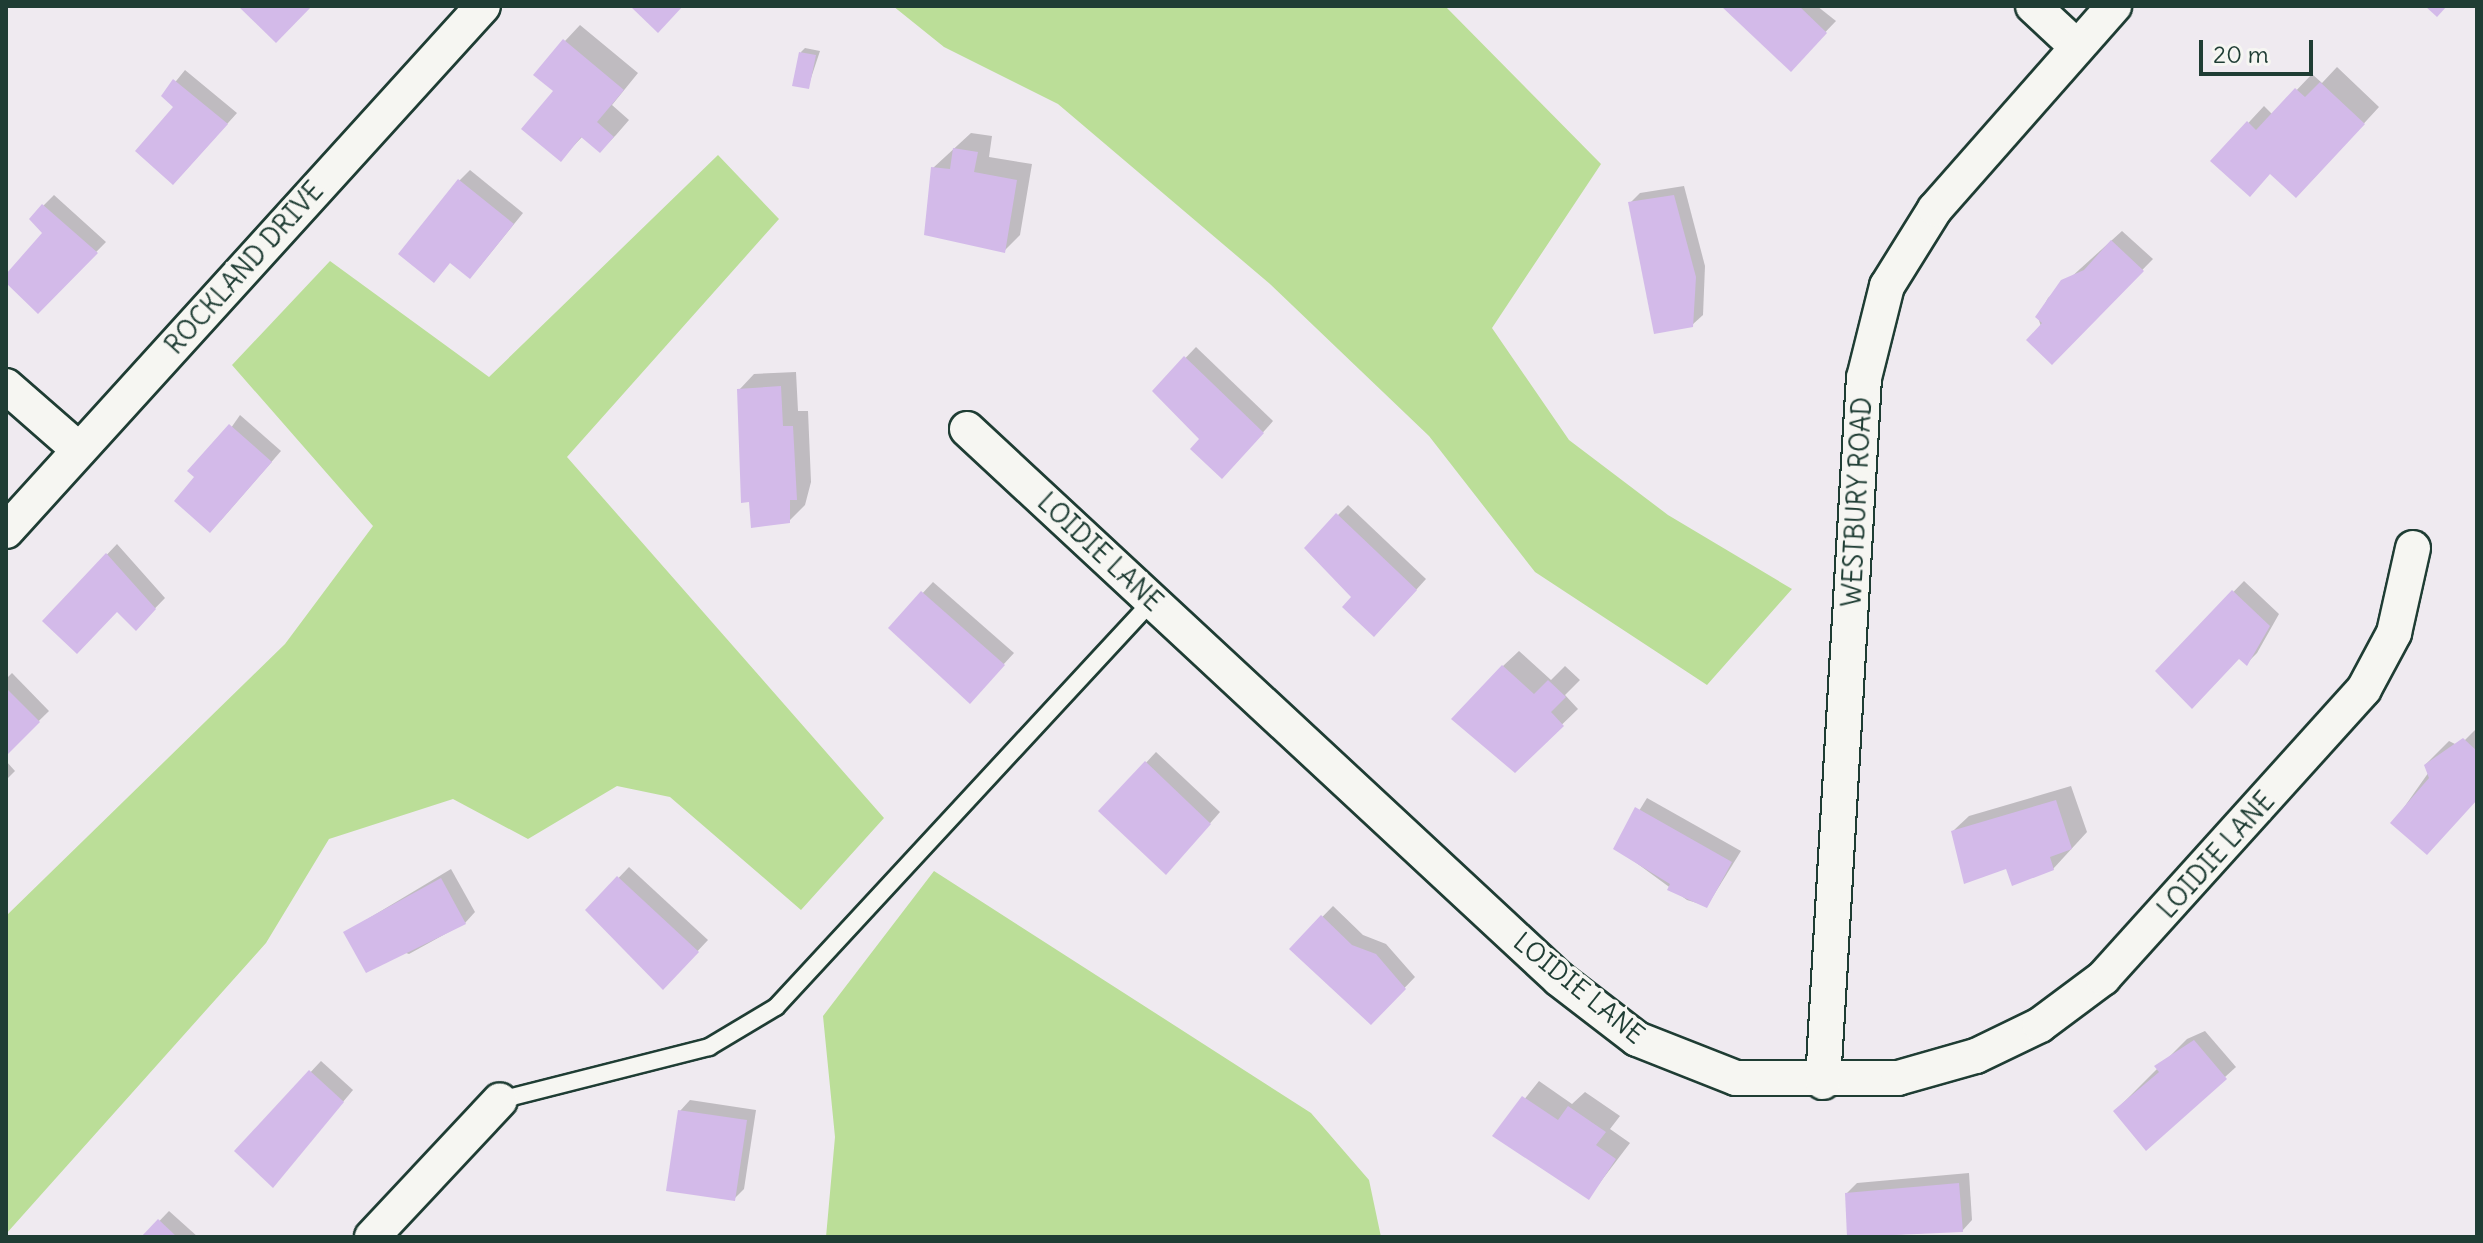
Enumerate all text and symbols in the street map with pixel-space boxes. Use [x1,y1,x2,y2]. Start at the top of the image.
scale bar [2203,24,2317,74]
text: 20 m [2213,39,2269,69]
street label: ROCKLAND DRIVE [158,175,330,361]
street label: WESTBURY ROAD [1836,396,1878,608]
street label: LOIDIE LANE [1031,486,1169,618]
street label: LOIDIE LANE [2151,785,2281,925]
street label: LOIDIE LANE [1507,926,1651,1050]

